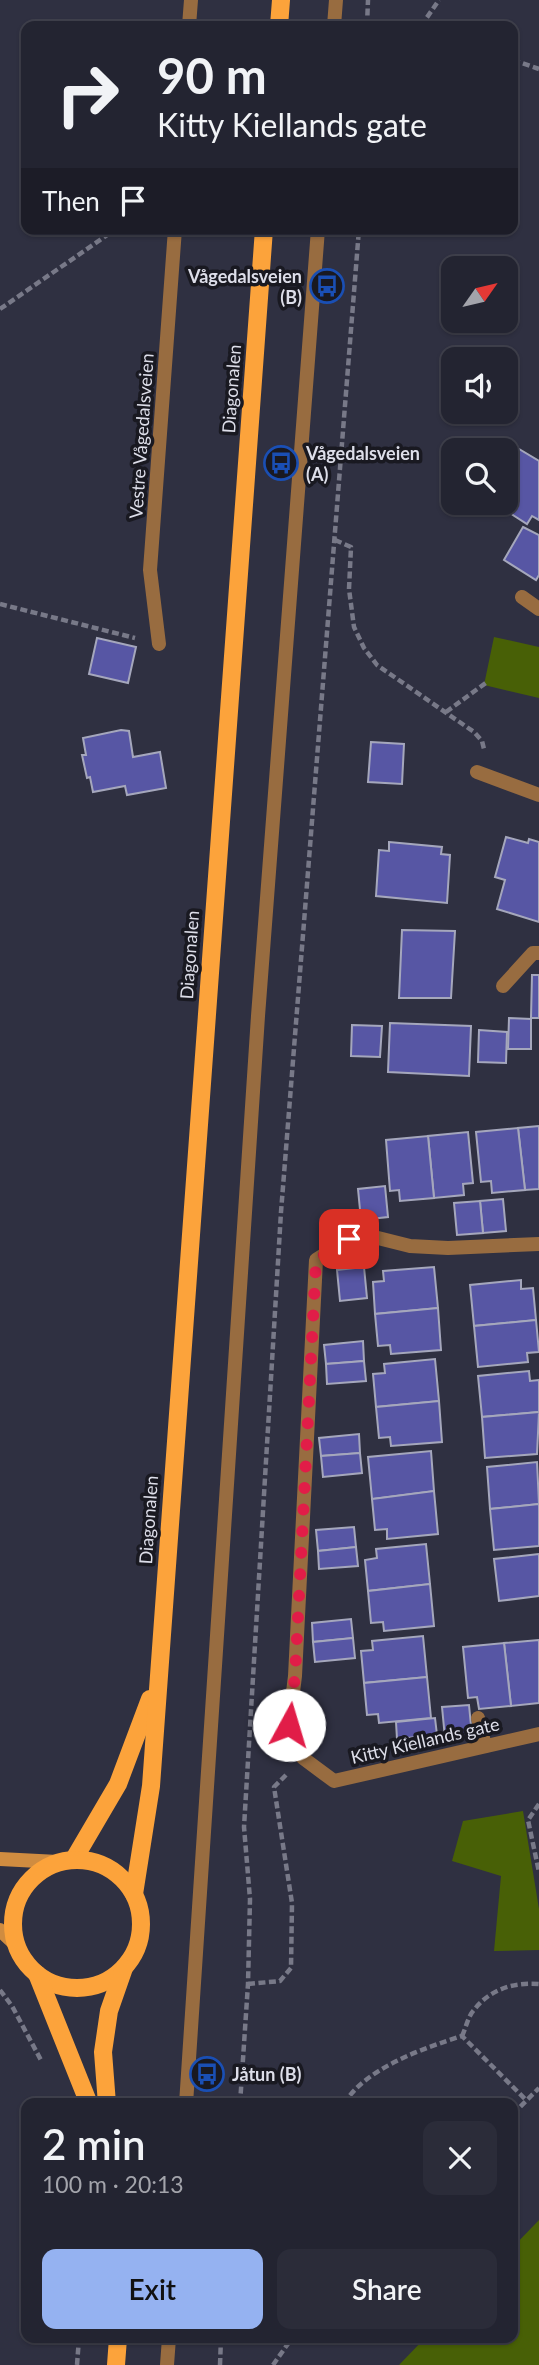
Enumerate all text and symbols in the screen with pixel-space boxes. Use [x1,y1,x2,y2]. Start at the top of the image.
text: 90 m [157,46,267,104]
icon: right [42,49,133,140]
text: Kitty Kiellands gate [157,105,427,144]
icon: arrive [114,182,152,220]
text: Then [42,185,100,217]
north arrow [441,256,518,332]
map controls [441,256,518,515]
place label: Vågedalsveien (B) [187,265,302,308]
bus stop icon: Vågedalsveien (B) [308,267,346,305]
street label: Diagonalen [217,344,245,434]
button: sound [441,347,518,424]
street label: Vestre Vågedalsveien [124,352,158,520]
button: search [441,438,518,515]
place label: Vågedalsveien (A) [305,442,420,485]
bus stop icon: Vågedalsveien (A) [262,444,300,482]
street label: Diagonalen [175,910,203,1000]
pin [319,1209,379,1269]
icon: arrive [330,1220,368,1258]
street label: Diagonalen [134,1475,162,1565]
position arrow [252,1688,326,1762]
street label: Kitty Kiellands gate [349,1712,501,1768]
bus stop icon: Jåtun (B) [188,2055,226,2093]
place label: Jåtun (B) [232,2063,302,2085]
text: 2 min [42,2119,146,2169]
button: close [423,2121,497,2195]
text: 100 m · 20:13 [42,2170,184,2198]
button: Exit [42,2249,263,2329]
button: Share [277,2249,497,2329]

